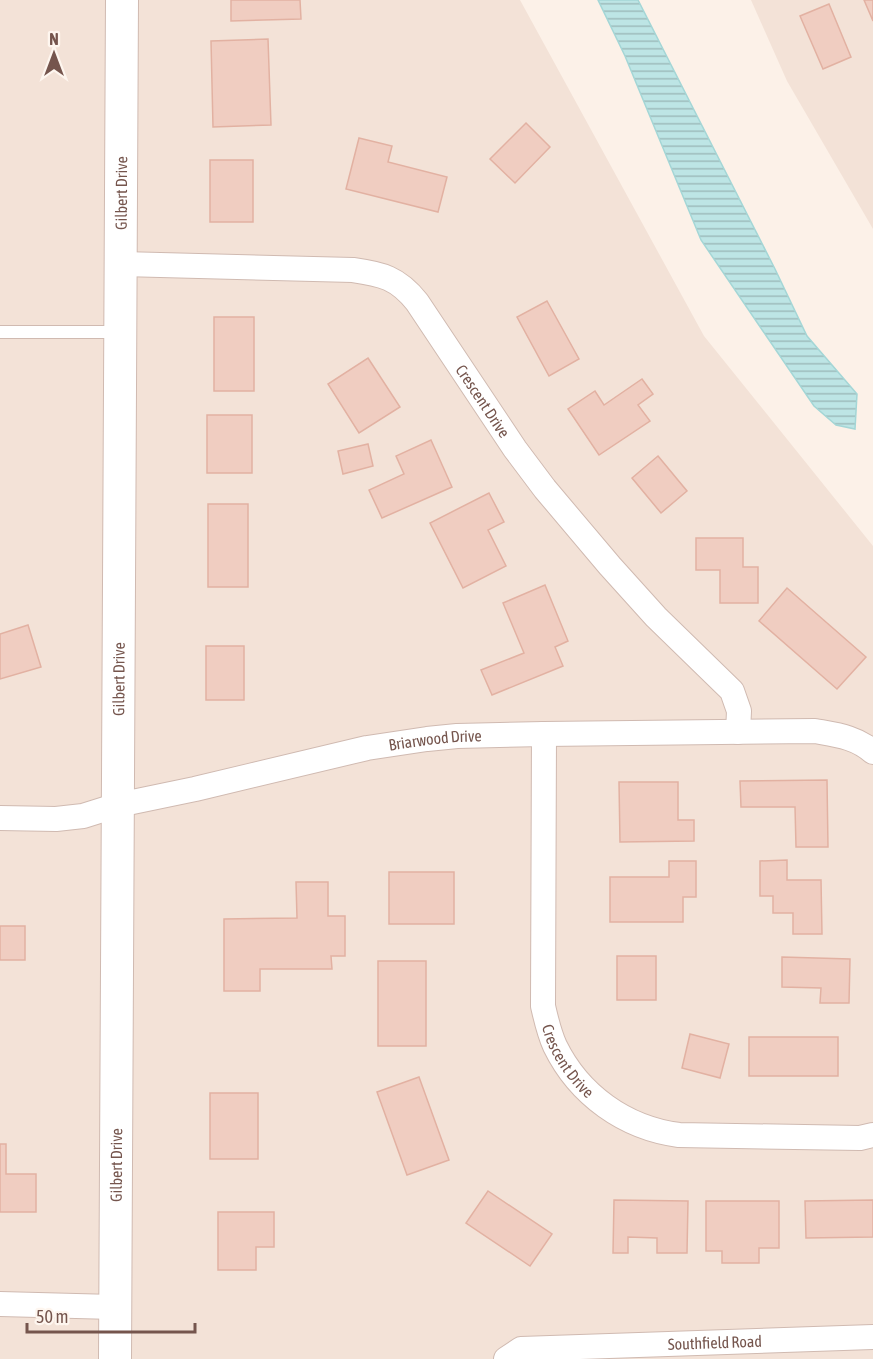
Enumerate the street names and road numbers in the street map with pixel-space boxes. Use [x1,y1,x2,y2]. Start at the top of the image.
street label: Gilbert Drive [112,156,130,230]
street label: Crescent Drive [452,361,514,441]
street label: Gilbert Drive [109,642,128,716]
street label: Briarwood Drive [387,726,482,754]
street label: Crescent Drive [539,1022,598,1101]
street label: Gilbert Drive [107,1128,125,1202]
street label: Southfield Road [667,1332,762,1353]

